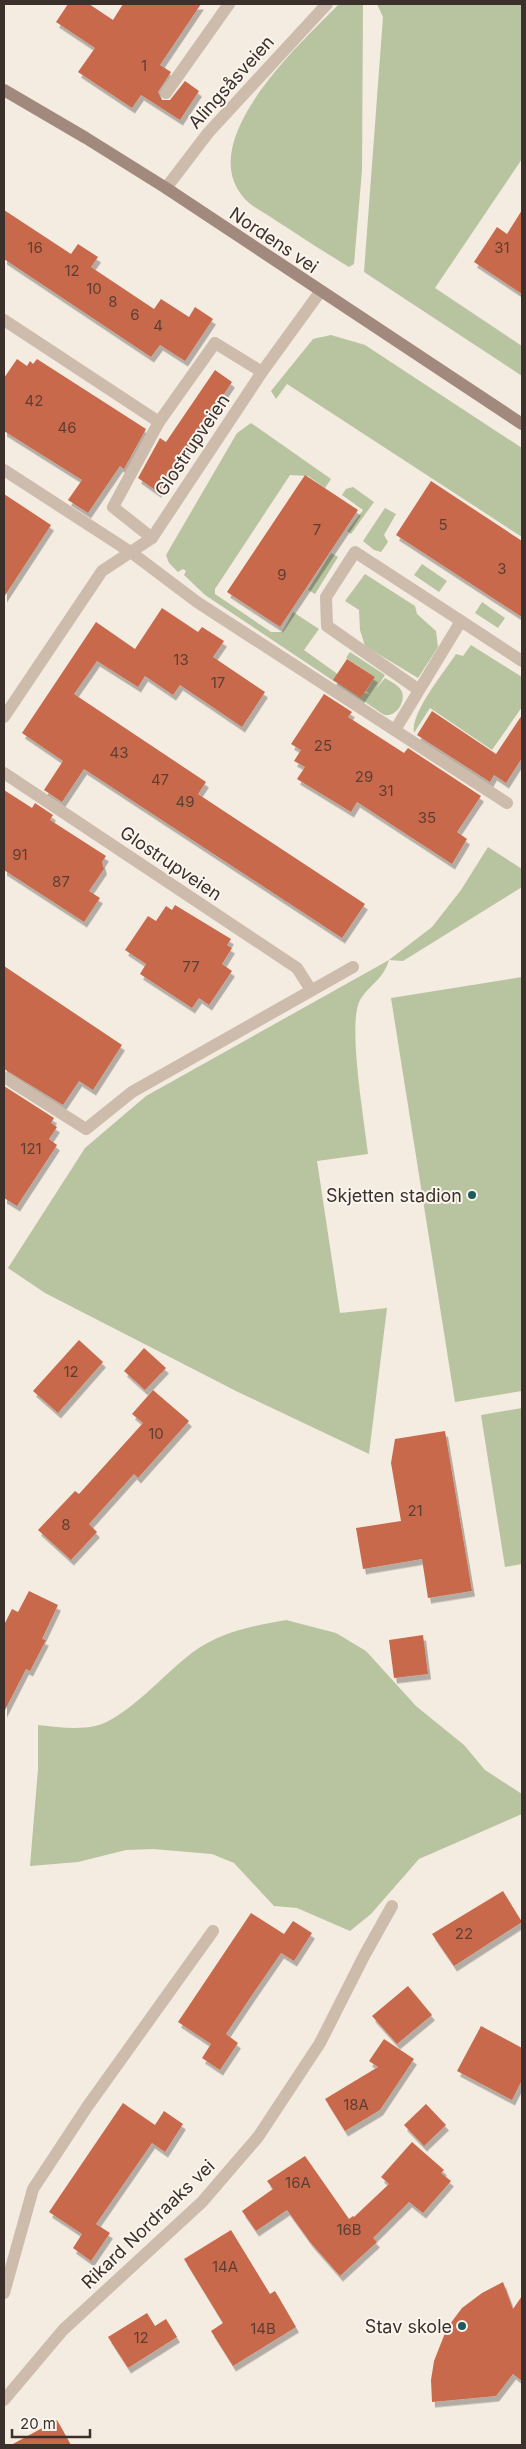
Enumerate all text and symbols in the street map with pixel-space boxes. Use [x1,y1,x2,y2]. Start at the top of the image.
street label: Alingsåsveien [184,31,278,133]
house number: 1 [141,56,147,75]
street label: Nordens vei [226,203,322,277]
house number: 16 [27,238,43,257]
house number: 31 [494,238,510,257]
house number: 12 [64,261,80,280]
house number: 10 [86,279,102,298]
house number: 8 [108,292,118,311]
house number: 6 [130,305,140,324]
house number: 4 [153,316,163,335]
street label: Glostrupveien [150,390,234,500]
house number: 42 [25,391,43,410]
house number: 46 [58,418,77,437]
house number: 5 [438,515,448,534]
house number: 7 [313,520,321,539]
house number: 3 [497,559,507,578]
house number: 9 [277,565,287,584]
house number: 13 [173,650,189,669]
house number: 17 [211,673,225,692]
house number: 25 [314,736,332,755]
house number: 43 [110,743,128,762]
house number: 29 [355,767,373,786]
house number: 47 [151,770,169,789]
house number: 31 [378,781,394,800]
house number: 49 [176,792,195,811]
house number: 35 [418,808,436,827]
street label: Glostrupveien [116,821,226,905]
house number: 91 [12,845,28,864]
house number: 87 [52,872,70,891]
house number: 77 [182,957,200,976]
house number: 121 [20,1139,42,1158]
place label: Skjetten stadion [326,1185,462,1206]
marker: Skjetten stadion [466,1189,478,1201]
house number: 12 [63,1362,79,1381]
house number: 10 [148,1424,164,1443]
house number: 21 [407,1501,423,1520]
house number: 8 [61,1515,71,1534]
house number: 22 [455,1924,473,1943]
house number: 18A [343,2095,369,2114]
street label: Rikard Nordraaks vei [77,2155,219,2293]
house number: 16A [285,2173,311,2192]
house number: 16B [336,2220,362,2239]
house number: 14A [212,2257,238,2276]
place label: Stav skole [365,2316,452,2337]
house number: 14B [250,2319,276,2338]
marker: Stav skole [456,2320,468,2332]
house number: 12 [133,2328,149,2347]
scale bar [12,2406,90,2438]
text: 20 m [20,2414,56,2433]

